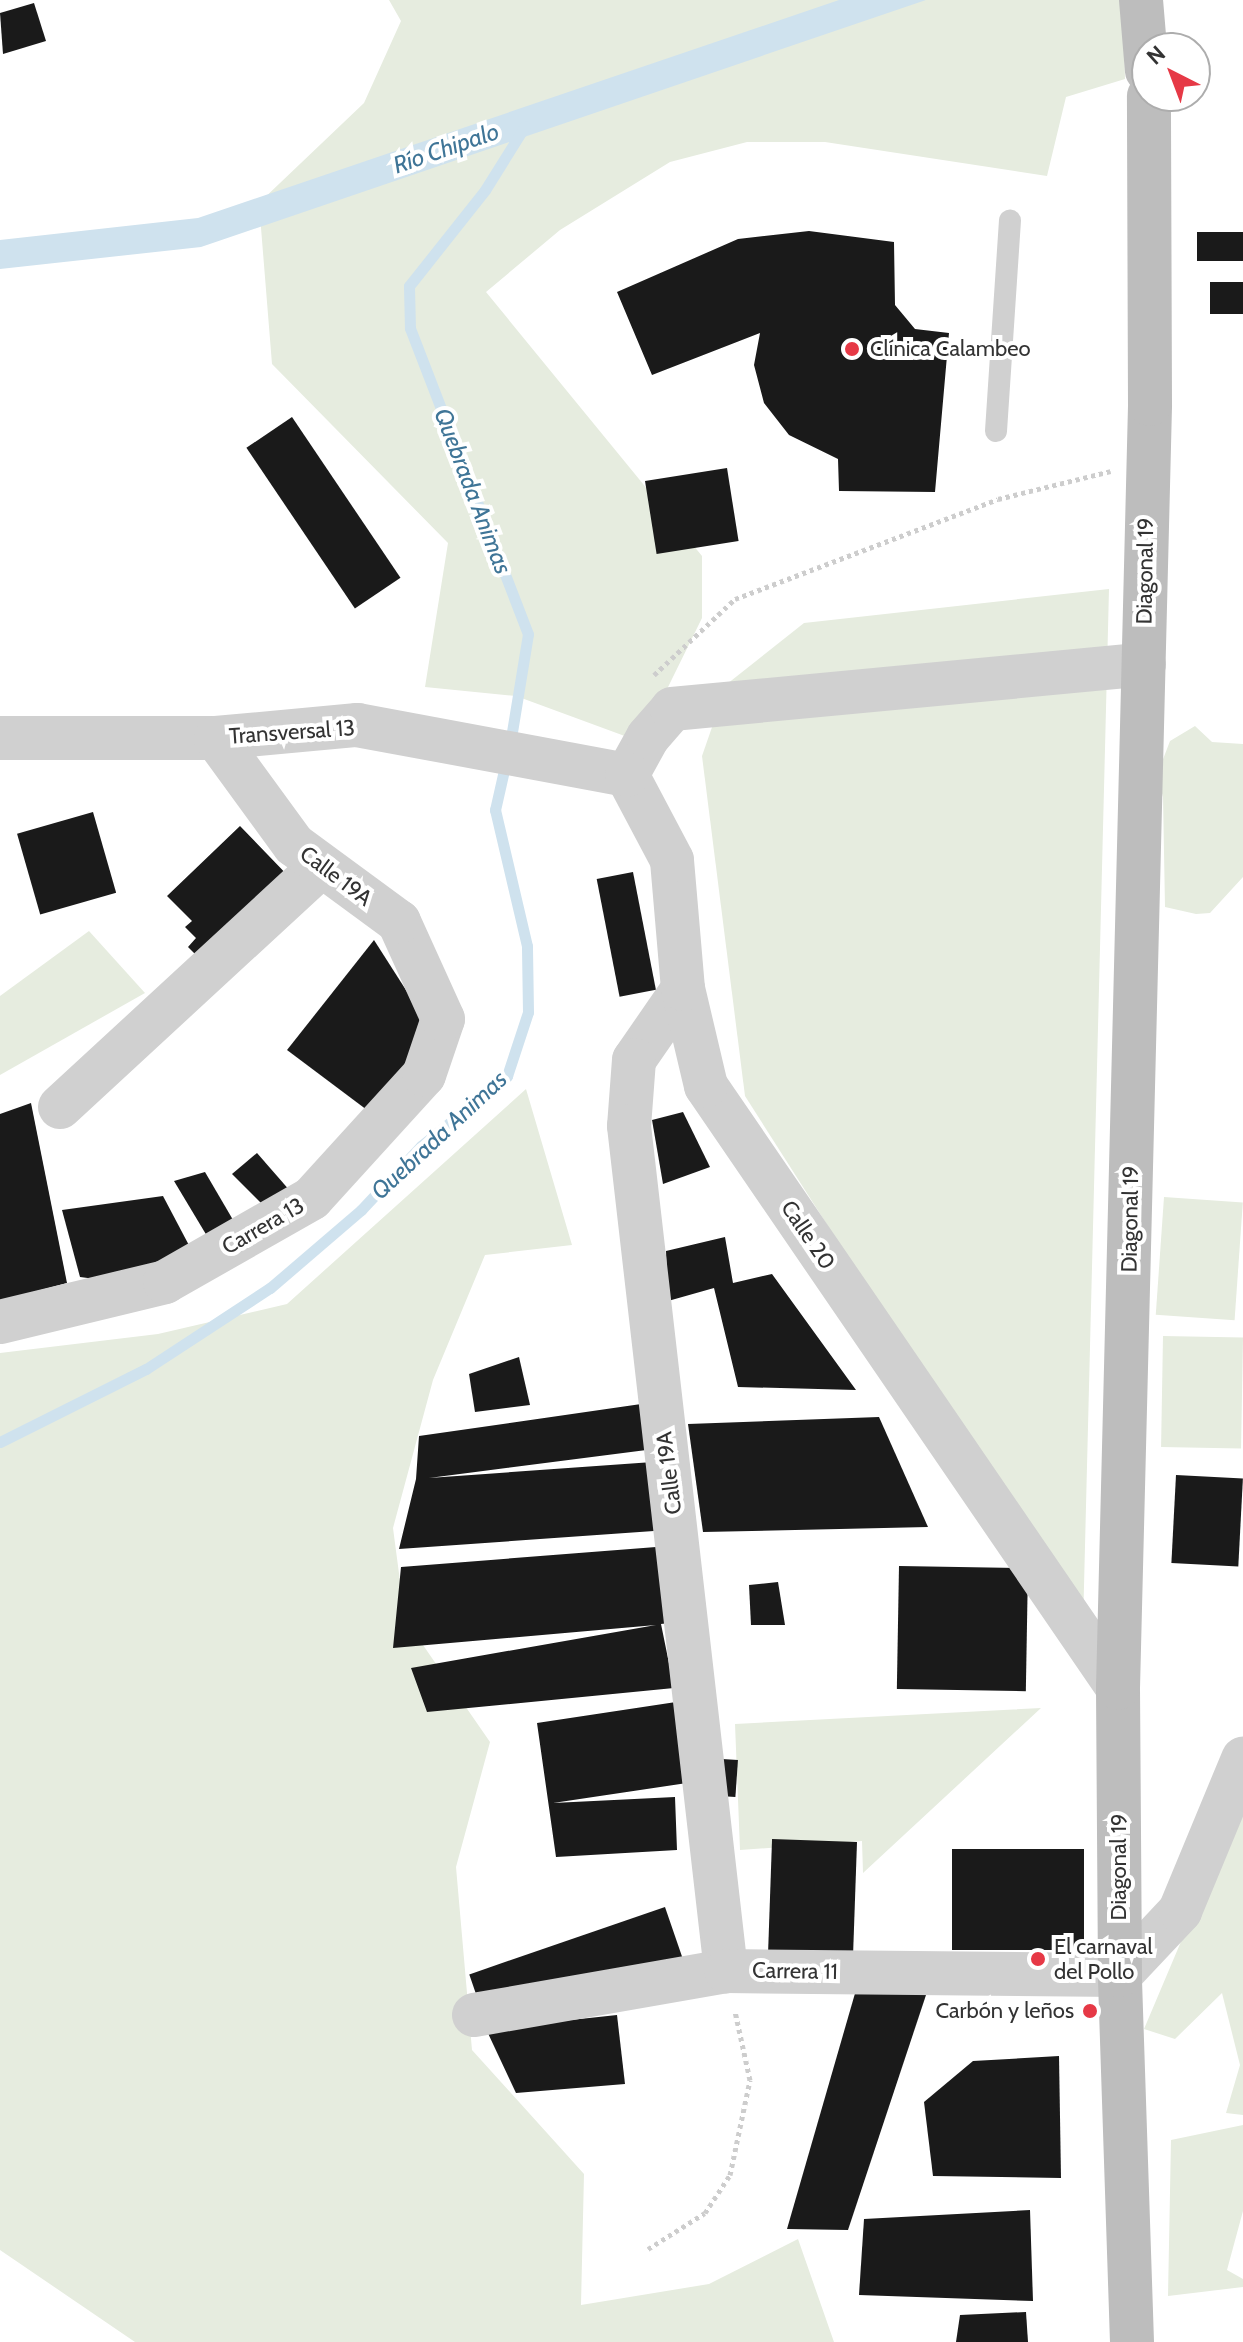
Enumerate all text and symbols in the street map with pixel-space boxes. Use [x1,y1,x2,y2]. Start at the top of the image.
north arrow [1131,32,1211,112]
text: N [1141,40,1171,71]
water label: Río Chipalo [389,117,503,179]
place label: Clínica Calambeo [870,336,1031,362]
marker: Clínica Calambeo [841,338,863,360]
water label: Quebrada Animas [428,404,518,578]
street label: Diagonal 19 [1131,517,1159,625]
street label: Transversal 13 [228,714,356,750]
street label: Calle 19A [295,840,377,912]
water label: Quebrada Animas [365,1065,513,1205]
street label: Diagonal 19 [1116,1165,1144,1273]
street label: Carrera 13 [217,1192,309,1260]
street label: Calle 20 [775,1196,841,1274]
street label: Calle 19A [651,1430,687,1516]
street label: Diagonal 19 [1106,1814,1132,1920]
place label: El carnaval del Pollo [1054,1933,1153,1984]
marker: El carnaval del Pollo [1029,1950,1047,1968]
street label: Carrera 11 [752,1957,838,1985]
place label: Carbón y leños [935,1998,1074,2024]
marker: Carbón y leños [1081,2002,1099,2020]

